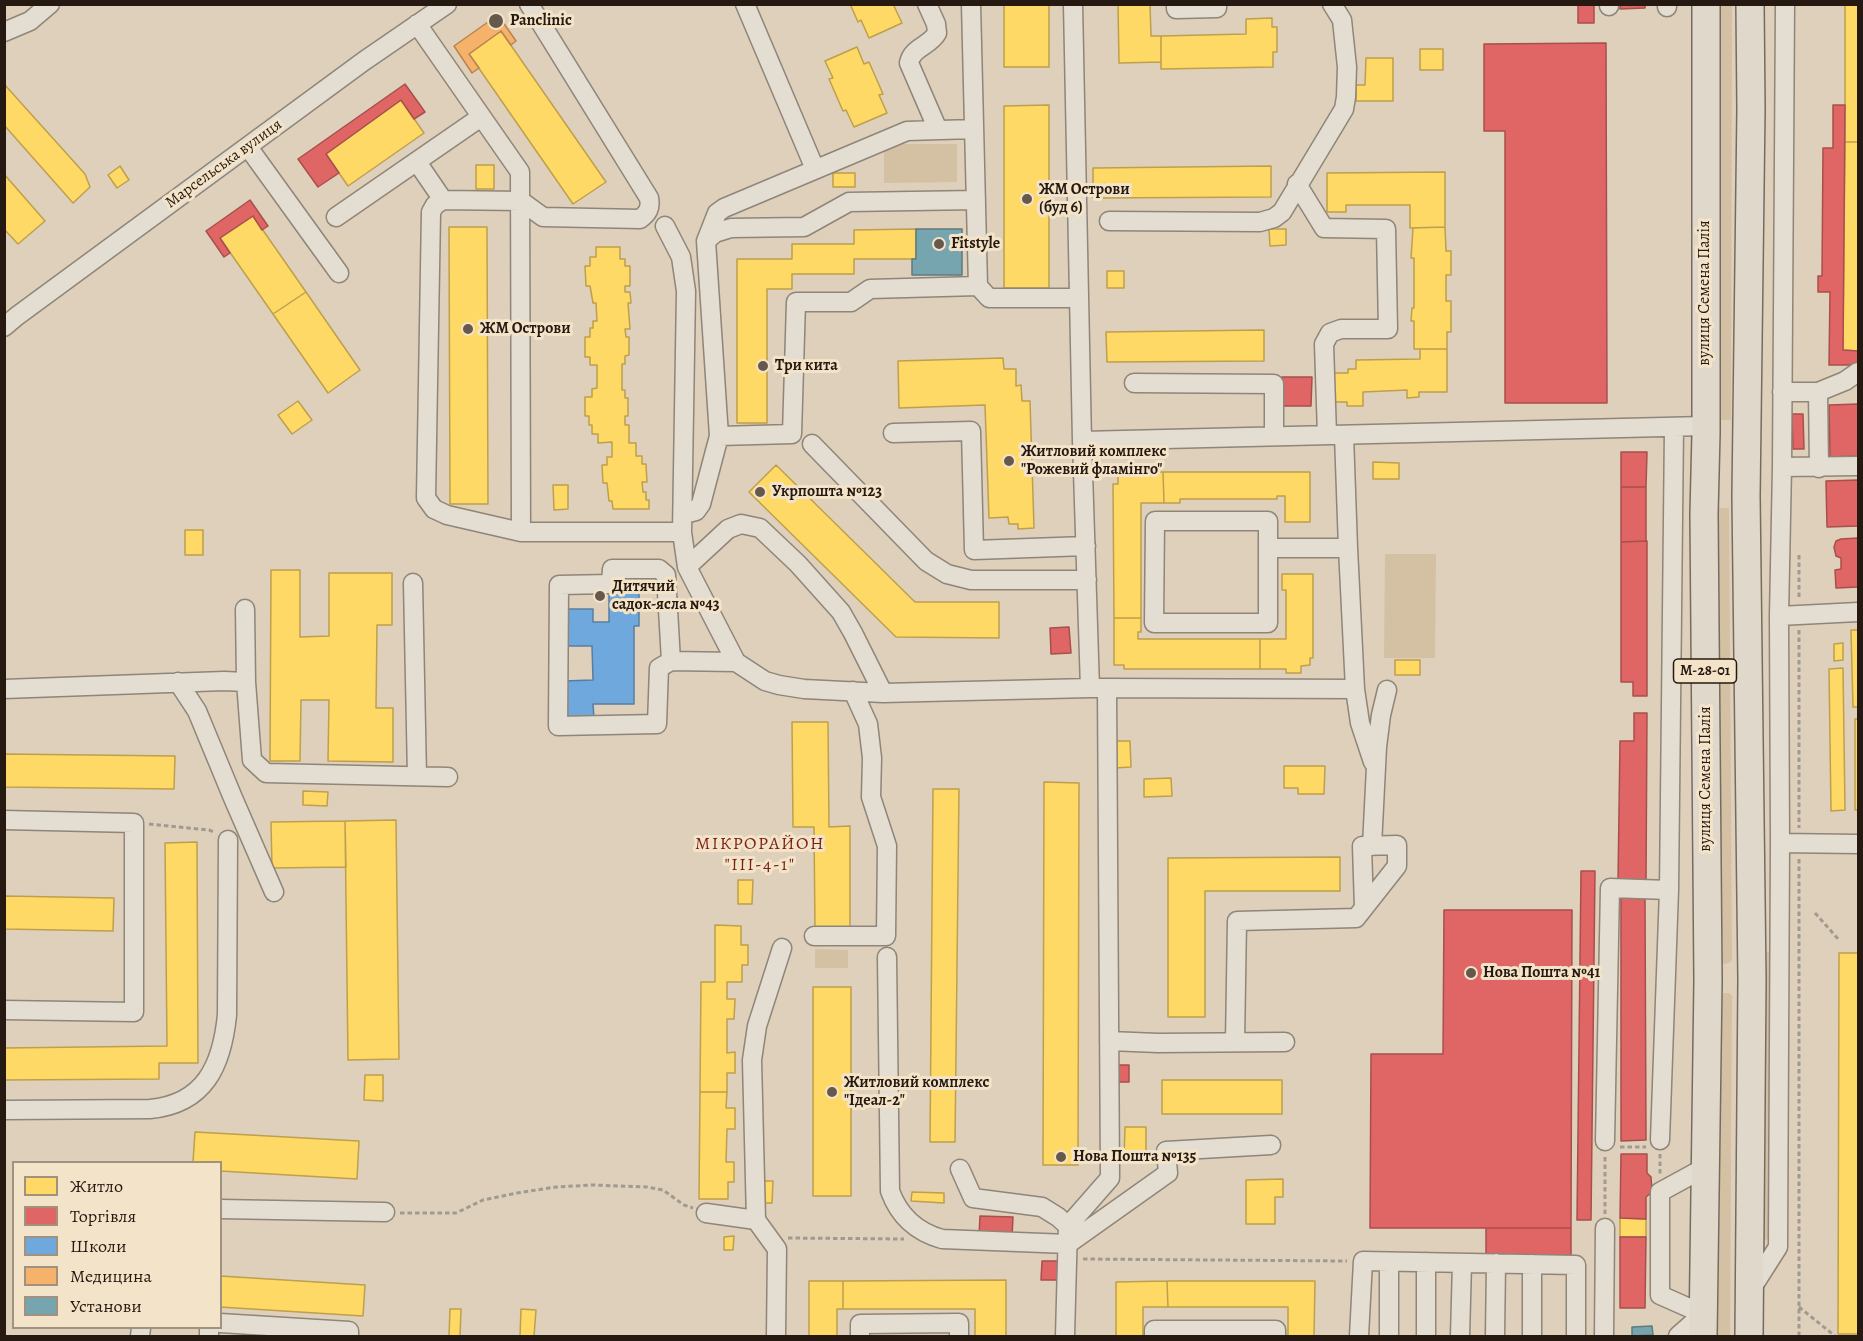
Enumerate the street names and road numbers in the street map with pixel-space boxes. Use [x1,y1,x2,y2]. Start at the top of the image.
street label: Марсельська вулиця [162,115,286,213]
street label: вулиця Семена Палія [1695,220,1715,366]
road number: М-28-01 [1674,659,1736,683]
street label: вулиця Семена Палія [1696,706,1716,852]

